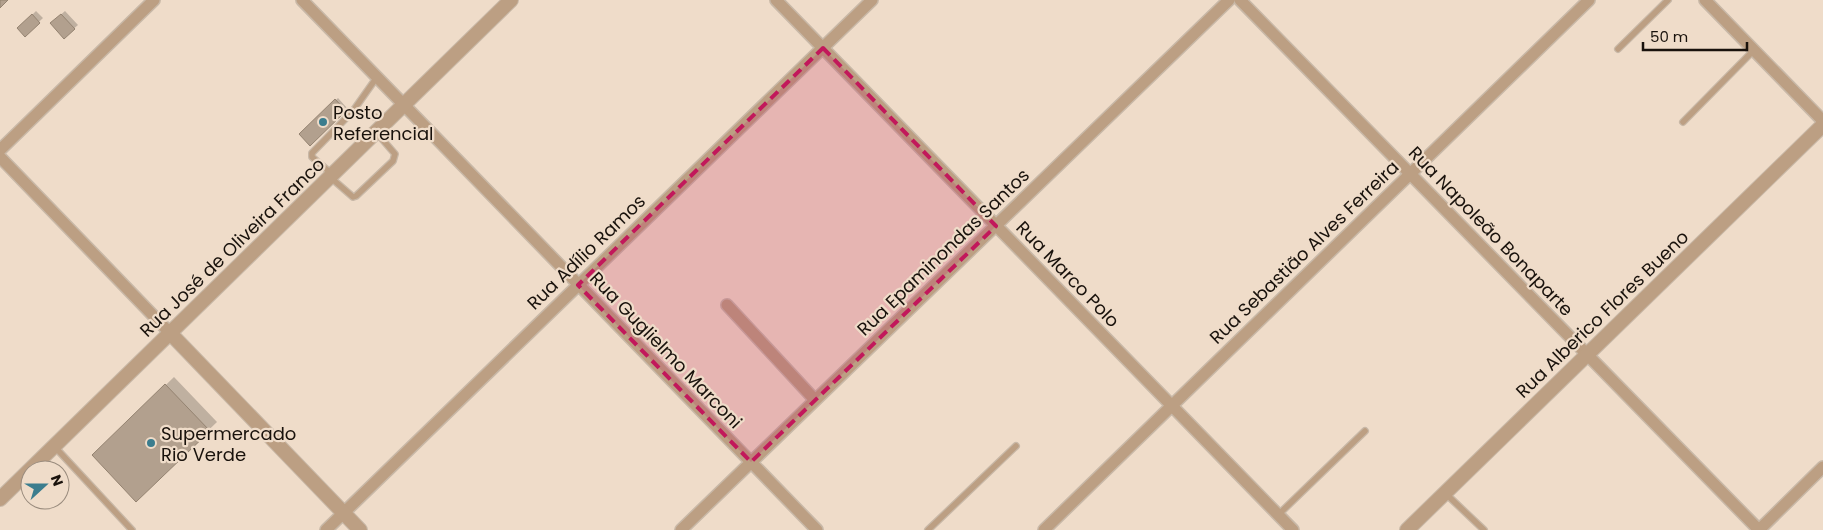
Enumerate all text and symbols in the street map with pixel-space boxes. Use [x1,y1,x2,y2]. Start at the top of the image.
scale bar [1643,20,1747,52]
text: 50 m [1650,26,1688,47]
place label: Posto Referencial [333,100,434,146]
marker: Posto Referencial [317,116,329,128]
street label: Rua Napoleão Bonaparte [1403,141,1579,321]
street label: Rua José de Oliveira Franco [134,152,330,342]
street label: Rua Sebastião Alves Ferreira [1204,155,1404,349]
street label: Rua Epaminondas Santos [851,163,1035,341]
street label: Rua Adílio Ramos [521,189,651,315]
street label: Rua Marco Polo [1011,215,1125,333]
street label: Rua Alberico Flores Bueno [1510,225,1694,403]
street label: Rua Guglielmo Marconi [584,266,748,434]
place label: Supermercado Rio Verde [161,421,296,467]
marker: Supermercado Rio Verde [145,437,157,449]
north arrow [20,460,70,510]
text: N [46,472,68,489]

